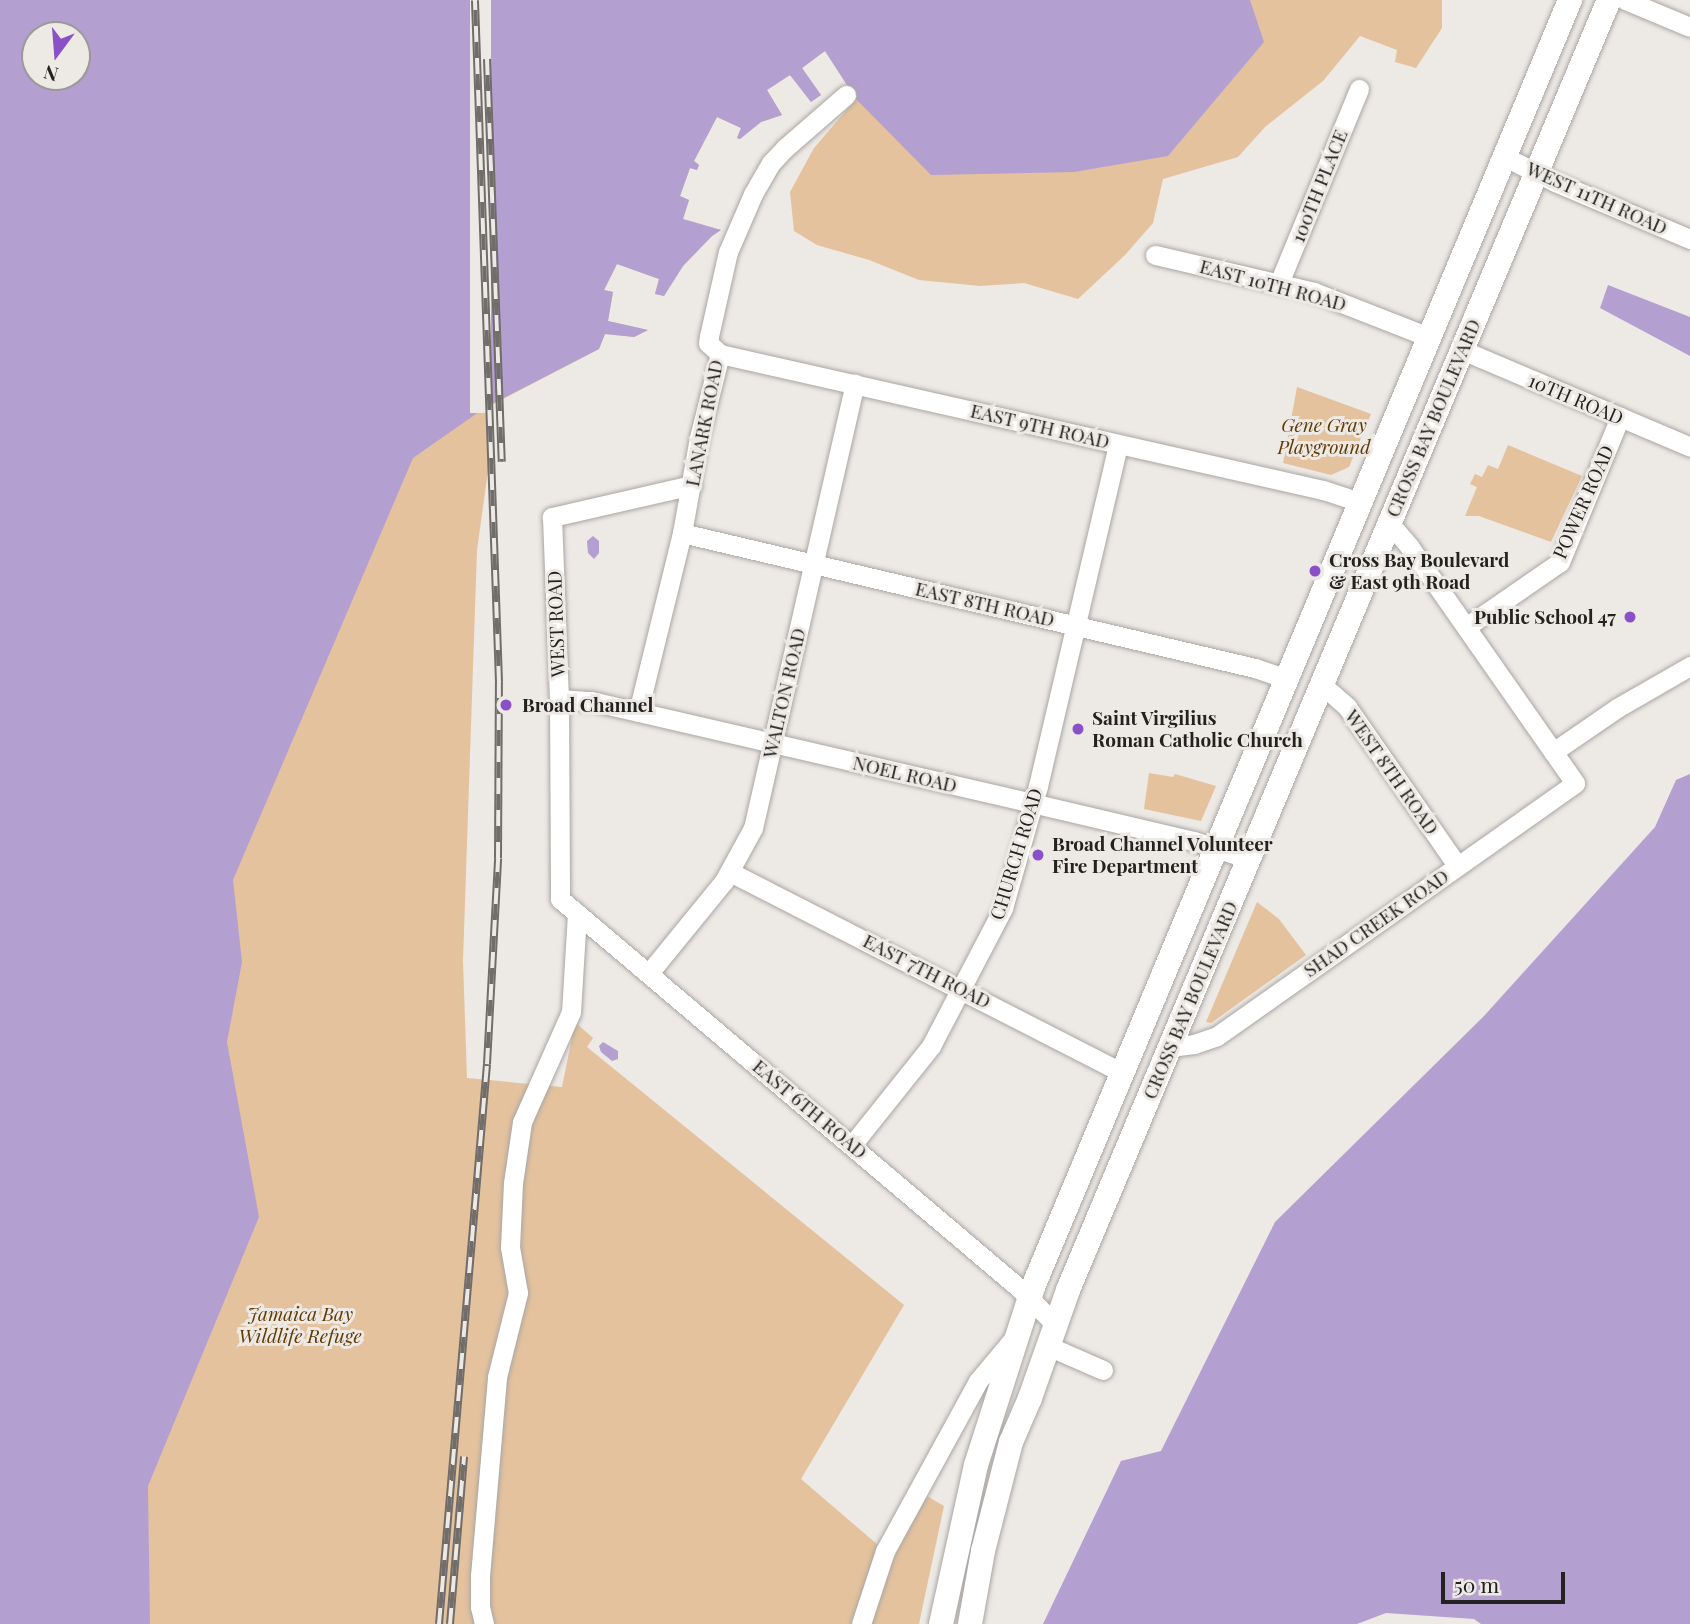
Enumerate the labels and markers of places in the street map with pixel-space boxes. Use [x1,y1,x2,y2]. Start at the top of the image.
place label: Cross Bay Boulevard & East 9th Road [1329,549,1510,593]
marker: Cross Bay Boulevard & East 9th Road [1307,563,1323,579]
place label: Public School 47 [1473,606,1616,628]
marker: Public School 47 [1622,609,1638,625]
place label: Broad Channel [522,694,653,716]
marker: Broad Channel [496,695,516,715]
place label: Saint Virgilius Roman Catholic Church [1092,707,1303,751]
marker: Saint Virgilius Roman Catholic Church [1070,721,1086,737]
place label: Broad Channel Volunteer Fire Department [1052,833,1273,877]
marker: Broad Channel Volunteer Fire Department [1030,847,1046,863]

